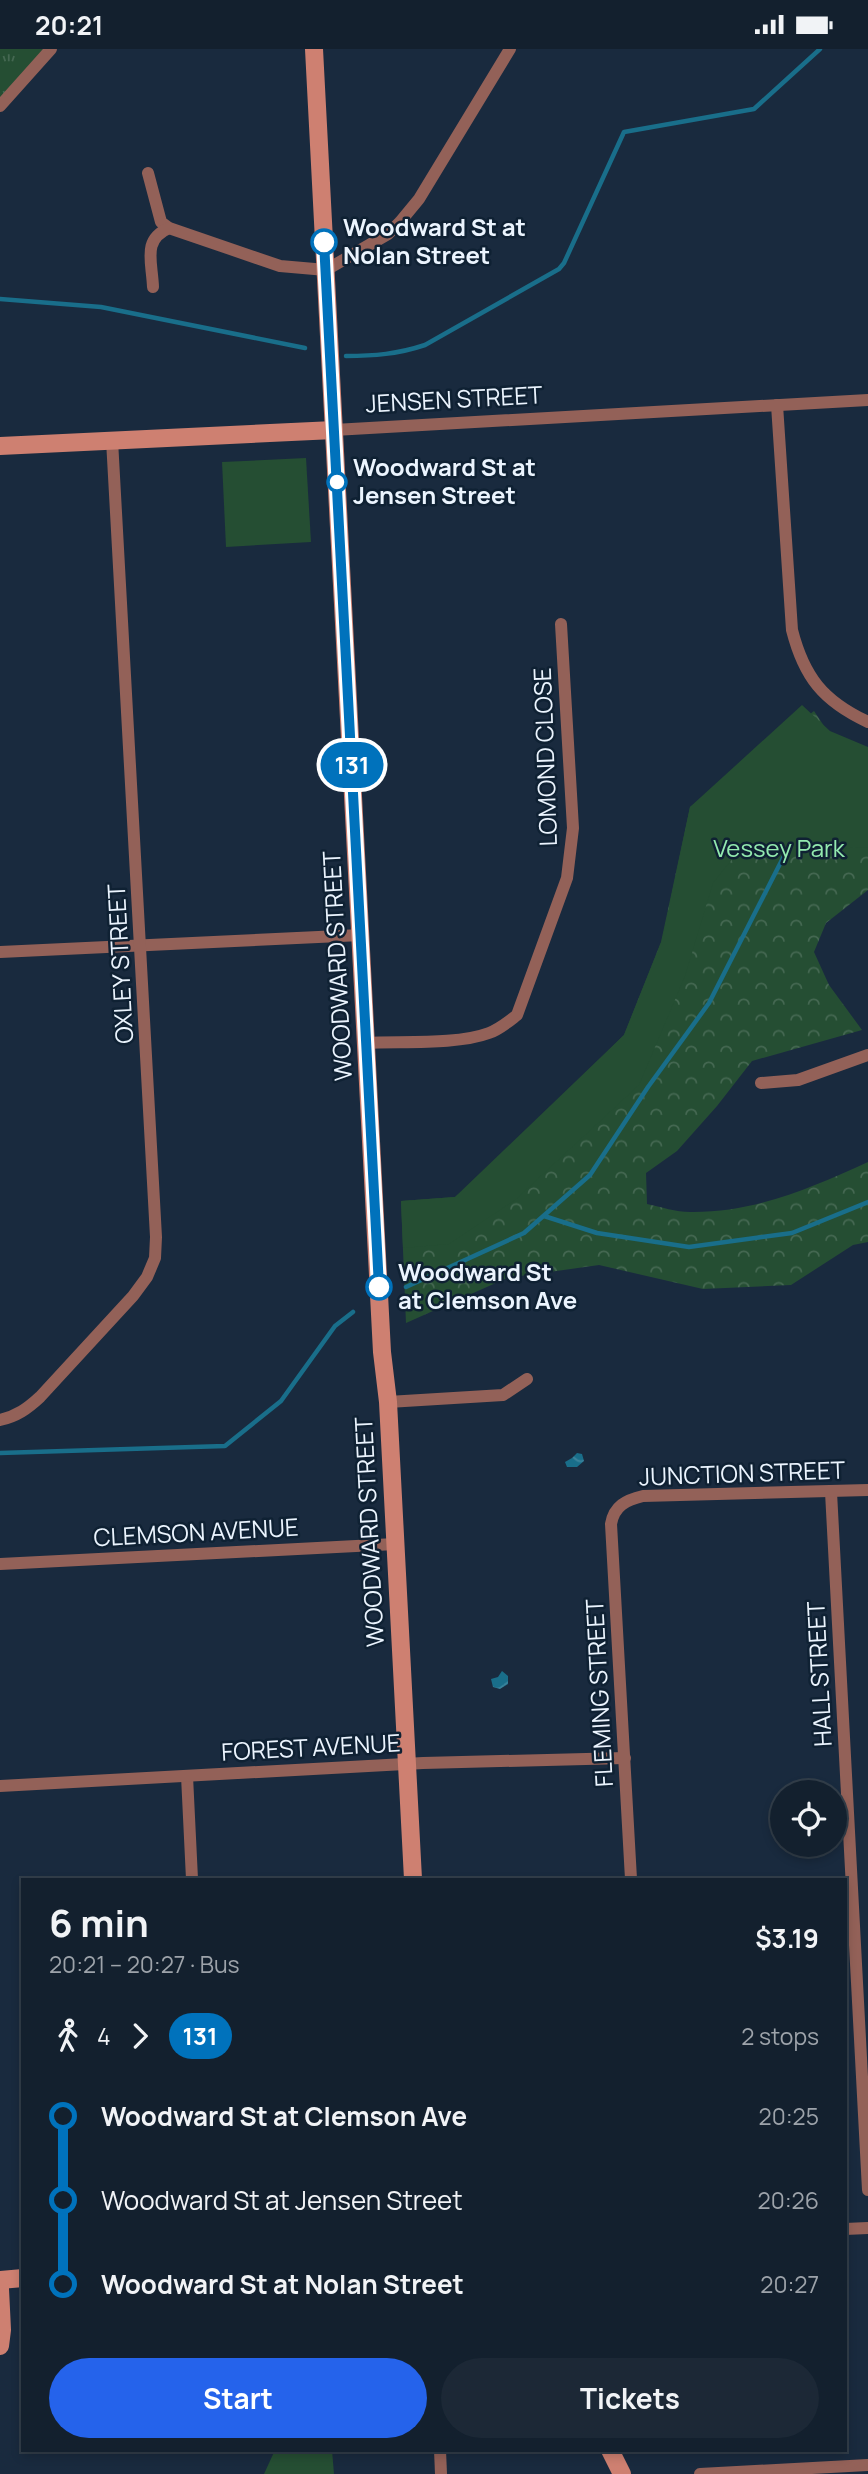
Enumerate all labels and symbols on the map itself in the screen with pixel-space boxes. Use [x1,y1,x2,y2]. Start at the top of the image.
place label: Woodward St at Nolan Street [343,210,526,271]
marker: Woodward St at Nolan Street [311,229,337,255]
street label: JENSEN STREET [365,377,544,420]
place label: Woodward St at Jensen Street [353,450,536,511]
marker: Woodward St at Jensen Street [327,472,347,492]
street label: LOMOND CLOSE [525,667,564,847]
line badge: 131 [312,742,392,788]
park label: Vessey Park [713,831,846,864]
street label: WOODWARD STREET [314,850,359,1082]
street label: OXLEY STREET [99,883,140,1045]
place label: Woodward St at Clemson Ave [398,1255,577,1316]
marker: Woodward St at Clemson Ave [366,1274,392,1300]
street label: WOODWARD STREET [346,1416,391,1648]
street label: JUNCTION STREET [638,1452,846,1493]
street label: CLEMSON AVENUE [93,1510,299,1553]
street label: FLEMING STREET [577,1598,620,1788]
street label: HALL STREET [798,1600,839,1748]
street label: FOREST AVENUE [220,1725,401,1768]

